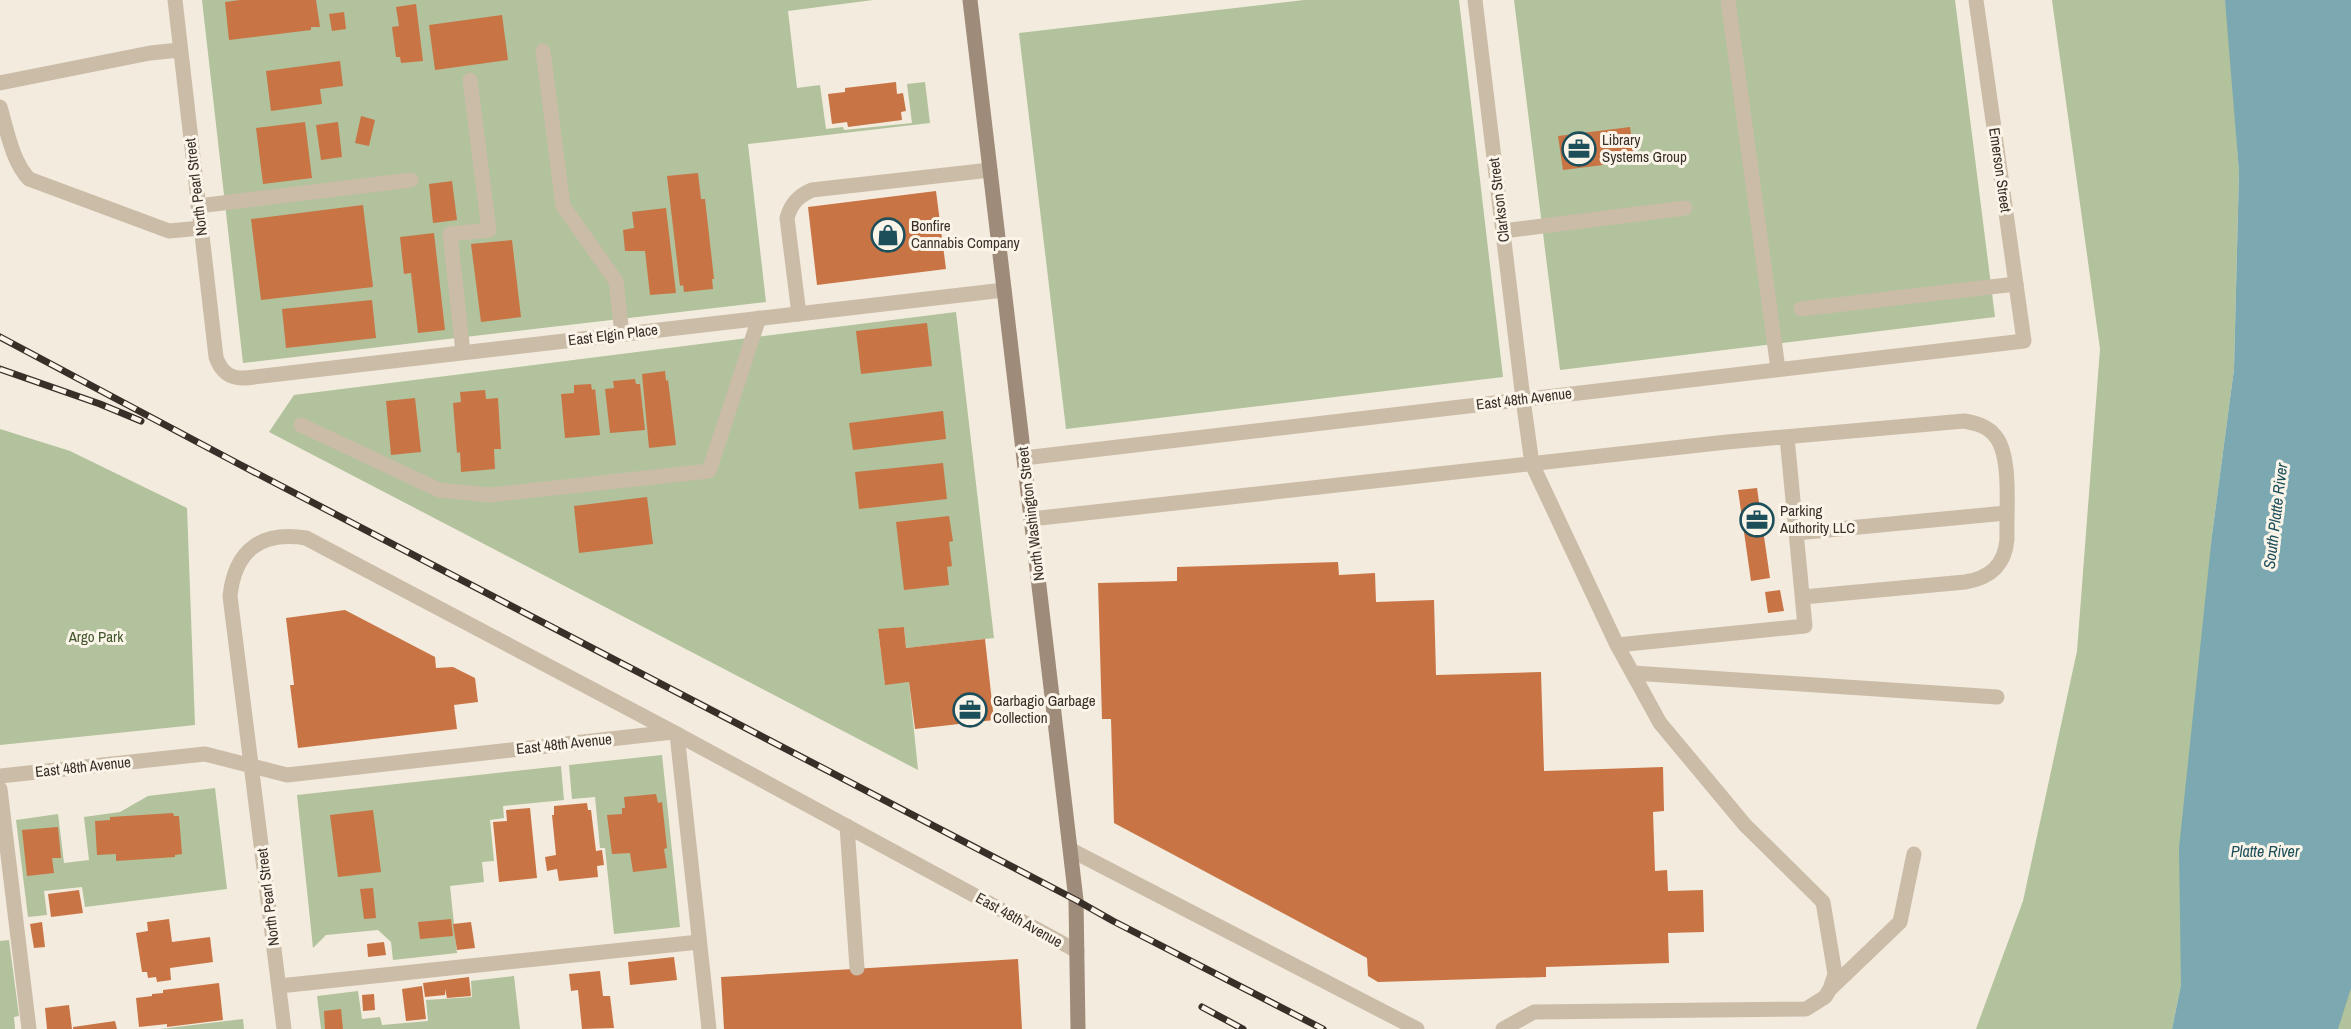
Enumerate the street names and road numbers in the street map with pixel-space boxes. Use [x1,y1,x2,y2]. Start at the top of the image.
street label: Emerson Street [1984,126,2017,214]
street label: North Pearl Street [179,136,212,237]
street label: Clarkson Street [1483,156,1514,243]
street label: East Elgin Place [567,319,659,350]
street label: East 48th Avenue [1475,382,1573,415]
street label: North Washington Street [1012,445,1049,582]
street label: East 48th Avenue [515,728,613,759]
street label: East 48th Avenue [34,751,132,782]
street label: North Pearl Street [251,846,284,947]
street label: East 48th Avenue [972,887,1067,952]

